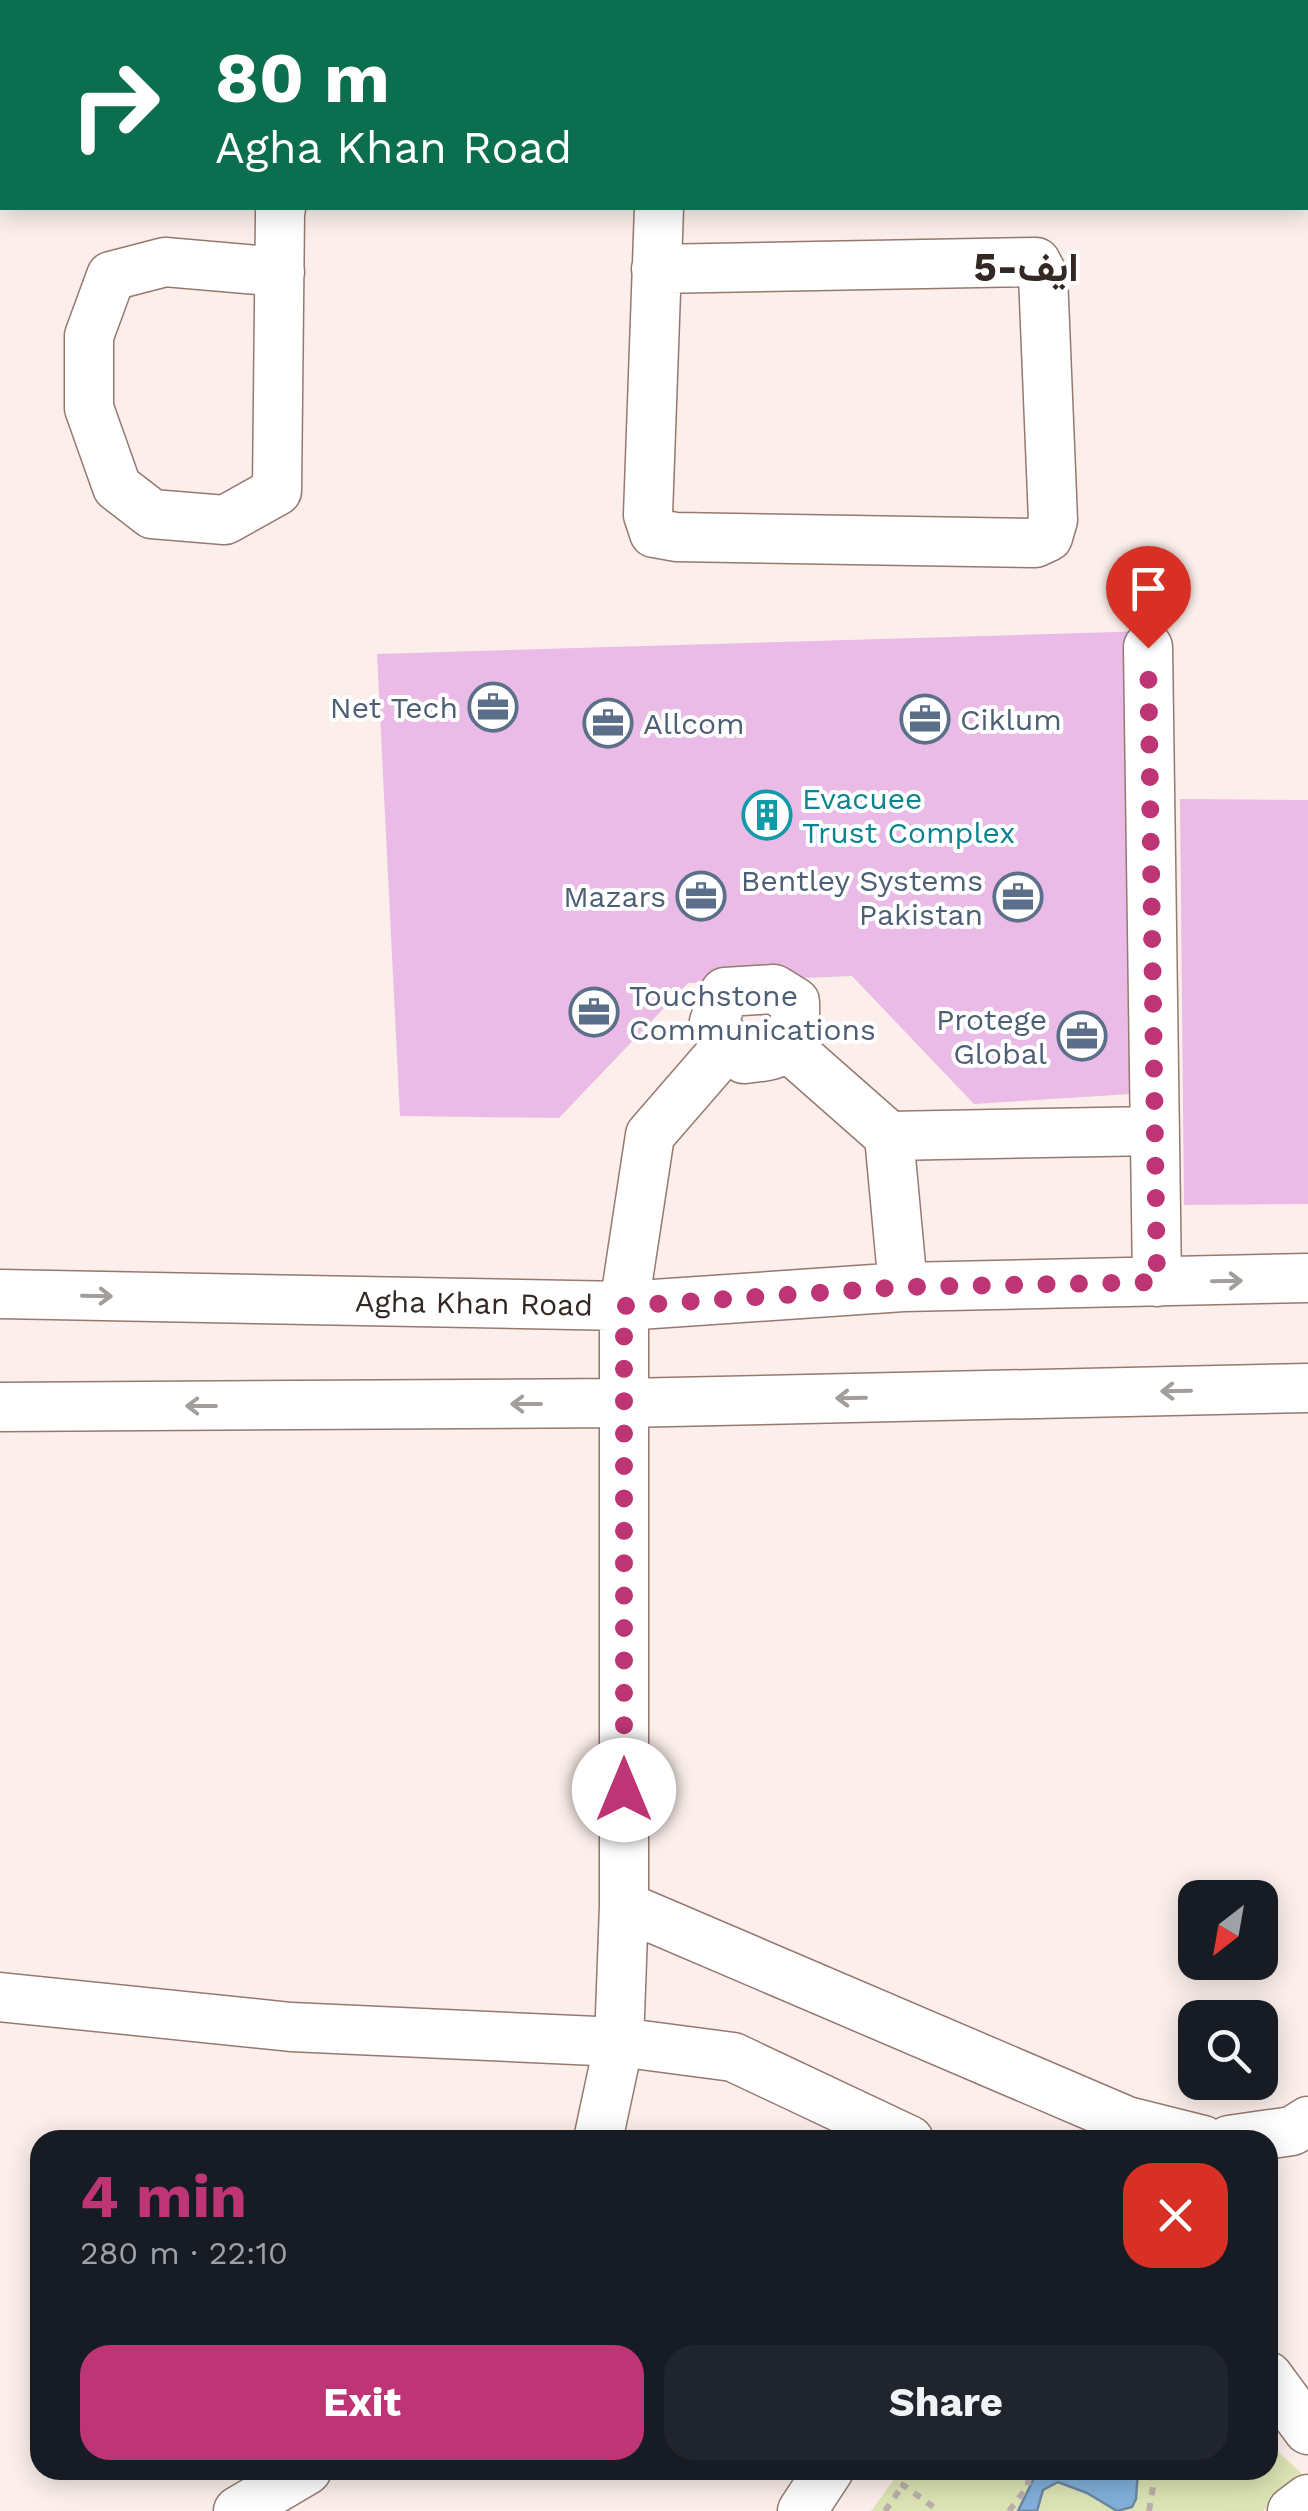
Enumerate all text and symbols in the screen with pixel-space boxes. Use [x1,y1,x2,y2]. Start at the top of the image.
text: 80 m [215,37,390,119]
icon: right [50,40,180,170]
text: Agha Khan Road [215,121,572,174]
district label: ایف-5 [973,244,1079,291]
pin [1106,546,1191,649]
icon: arrive [1121,561,1176,616]
office icon: Net Tech [467,681,519,733]
place label: Net Tech [330,690,458,725]
office icon: Ciklum [899,693,951,745]
office icon: Allcom [582,697,634,749]
place label: Ciklum [960,702,1062,737]
place label: Allcom [643,706,745,741]
place label: Evacuee Trust Complex [802,781,1015,850]
building icon: Evacuee Trust Complex [741,789,793,841]
place label: Bentley Systems Pakistan [741,863,983,932]
office icon: Mazars [675,870,727,922]
office icon: Bentley Systems Pakistan [992,871,1044,923]
place label: Mazars [563,879,666,914]
place label: Touchstone Communications [629,978,876,1047]
office icon: Touchstone Communications [568,986,620,1038]
place label: Protege Global [936,1002,1047,1071]
office icon: Protege Global [1056,1010,1108,1062]
one-way arrow [1210,1271,1242,1290]
street label: Agha Khan Road [355,1283,593,1323]
one-way arrow [80,1286,113,1306]
one-way arrow [1160,1381,1192,1400]
one-way arrow [835,1389,867,1408]
one-way arrow [510,1394,542,1414]
one-way arrow [185,1396,218,1416]
position arrow [572,1738,676,1842]
north arrow [1178,1880,1278,1980]
map controls [1178,1880,1278,2100]
button: search [1178,2000,1278,2100]
text: 4 min [80,2161,247,2232]
button: close [1123,2163,1228,2268]
text: 280 m · 22:10 [80,2234,288,2272]
button: Exit [80,2345,644,2460]
button: Share [664,2345,1228,2460]

